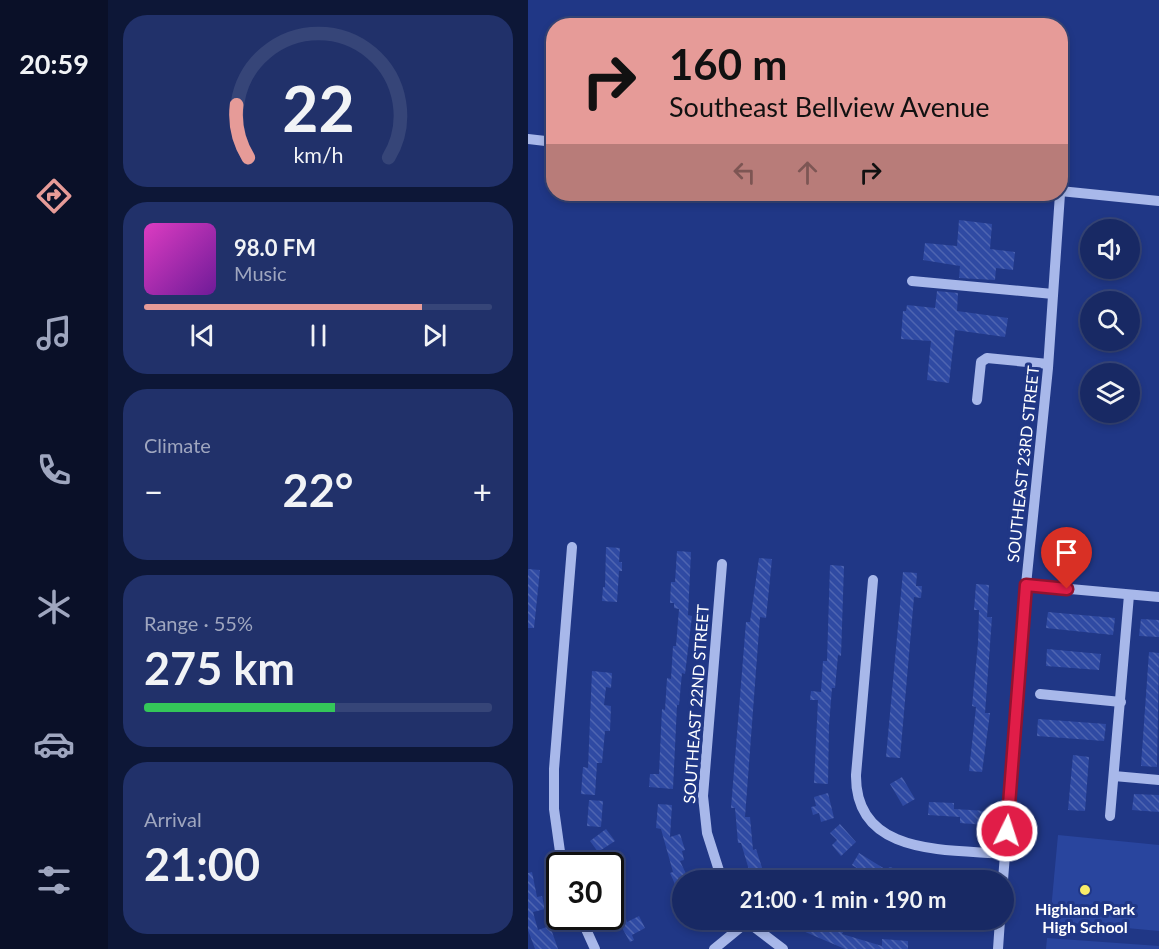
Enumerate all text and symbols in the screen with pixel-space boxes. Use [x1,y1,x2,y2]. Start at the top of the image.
text: 160 m [669,39,787,89]
icon: right [570,42,648,120]
text: 20:59 [19,47,89,80]
text: 22 [282,70,354,145]
text: Southeast Bellview Avenue [669,90,989,123]
text: km/h [293,142,343,168]
icon: left [728,156,761,189]
icon: ahead [791,156,824,189]
icon: right [854,156,887,189]
icon: directions [33,175,75,217]
map controls [1080,219,1140,423]
button: sound [1080,219,1140,279]
text: 98.0 FM [234,234,316,261]
text: Music [234,261,287,285]
button: search [1080,291,1140,351]
icon: music [33,312,75,354]
icon: previous [186,319,219,352]
icon: pause [302,319,335,352]
icon: next [418,319,451,352]
button: layers [1080,363,1140,423]
street label: SOUTHEAST 23RD STREET [1003,364,1042,563]
text: Climate [144,433,211,457]
icon: phone [33,449,75,491]
text: 22° [283,463,353,517]
text: − [144,471,163,511]
text: + [473,471,492,511]
pin [1041,527,1092,589]
icon: arrive [1050,536,1083,569]
icon: climate [33,586,75,628]
street label: SOUTHEAST 22ND STREET [679,603,712,804]
text: Range · 55% [144,611,253,635]
text: 275 km [144,641,295,695]
icon: car [33,723,75,765]
position arrow [975,799,1039,863]
text: Arrival [144,807,202,831]
text: 21:00 [144,837,260,891]
speed limit sign: 30 [546,852,624,930]
icon: filters [33,859,75,901]
marker: Highland Park High School [1078,883,1092,897]
text: 21:00 · 1 min · 190 m [740,886,946,913]
place label: Highland Park High School [1035,899,1136,936]

